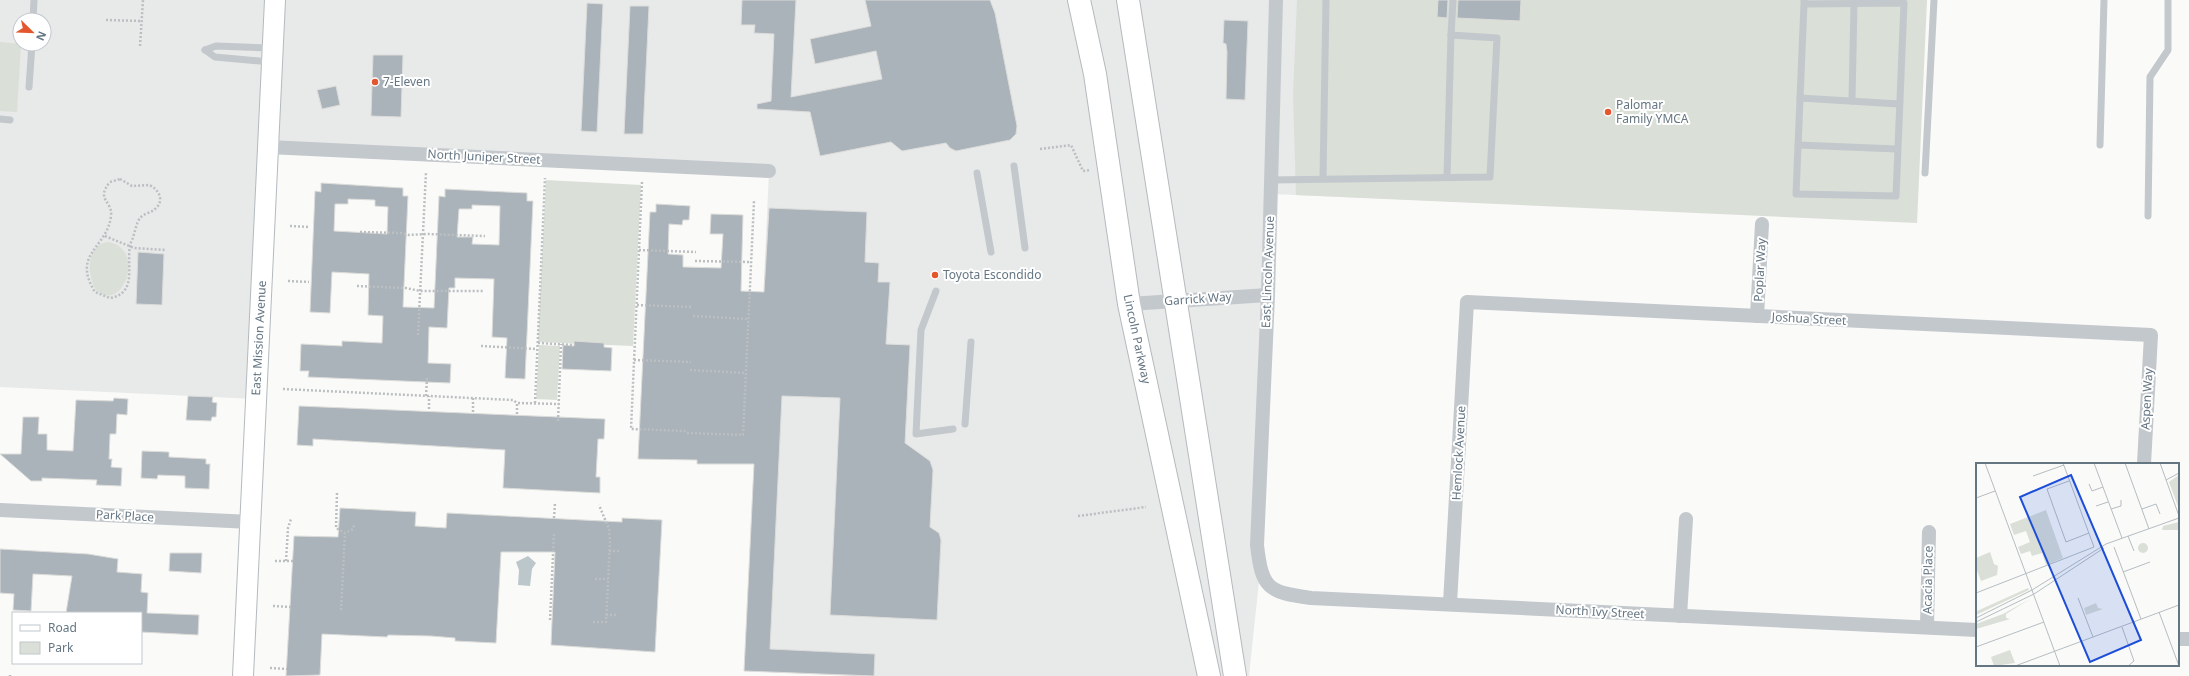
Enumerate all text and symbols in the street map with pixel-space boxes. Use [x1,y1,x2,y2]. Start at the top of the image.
north arrow [12,12,52,52]
text: N [33,29,50,43]
place label: 7-Eleven [383,73,430,90]
marker: 7-Eleven [370,77,380,87]
place label: Palomar Family YMCA [1616,96,1689,127]
marker: Palomar Family YMCA [1603,107,1613,117]
street label: North Juniper Street [427,145,542,168]
street label: East Lincoln Avenue [1257,215,1278,328]
street label: Poplar Way [1749,237,1770,302]
place label: Toyota Escondido [943,266,1041,283]
marker: Toyota Escondido [930,270,940,280]
street label: East Mission Avenue [247,280,270,396]
street label: Garrick Way [1164,288,1233,309]
street label: Lincoln Parkway [1120,293,1155,386]
street label: Joshua Street [1770,308,1847,329]
street label: Aspen Way [2136,367,2157,430]
street label: Hemlock Avenue [1448,405,1469,501]
inset map [1976,463,2179,666]
street label: Park Place [96,505,155,526]
street label: Acacia Place [1918,545,1937,614]
street label: North Ivy Street [1555,601,1646,622]
legend [12,612,142,664]
text: Road [48,619,77,636]
text: Park [48,639,74,656]

